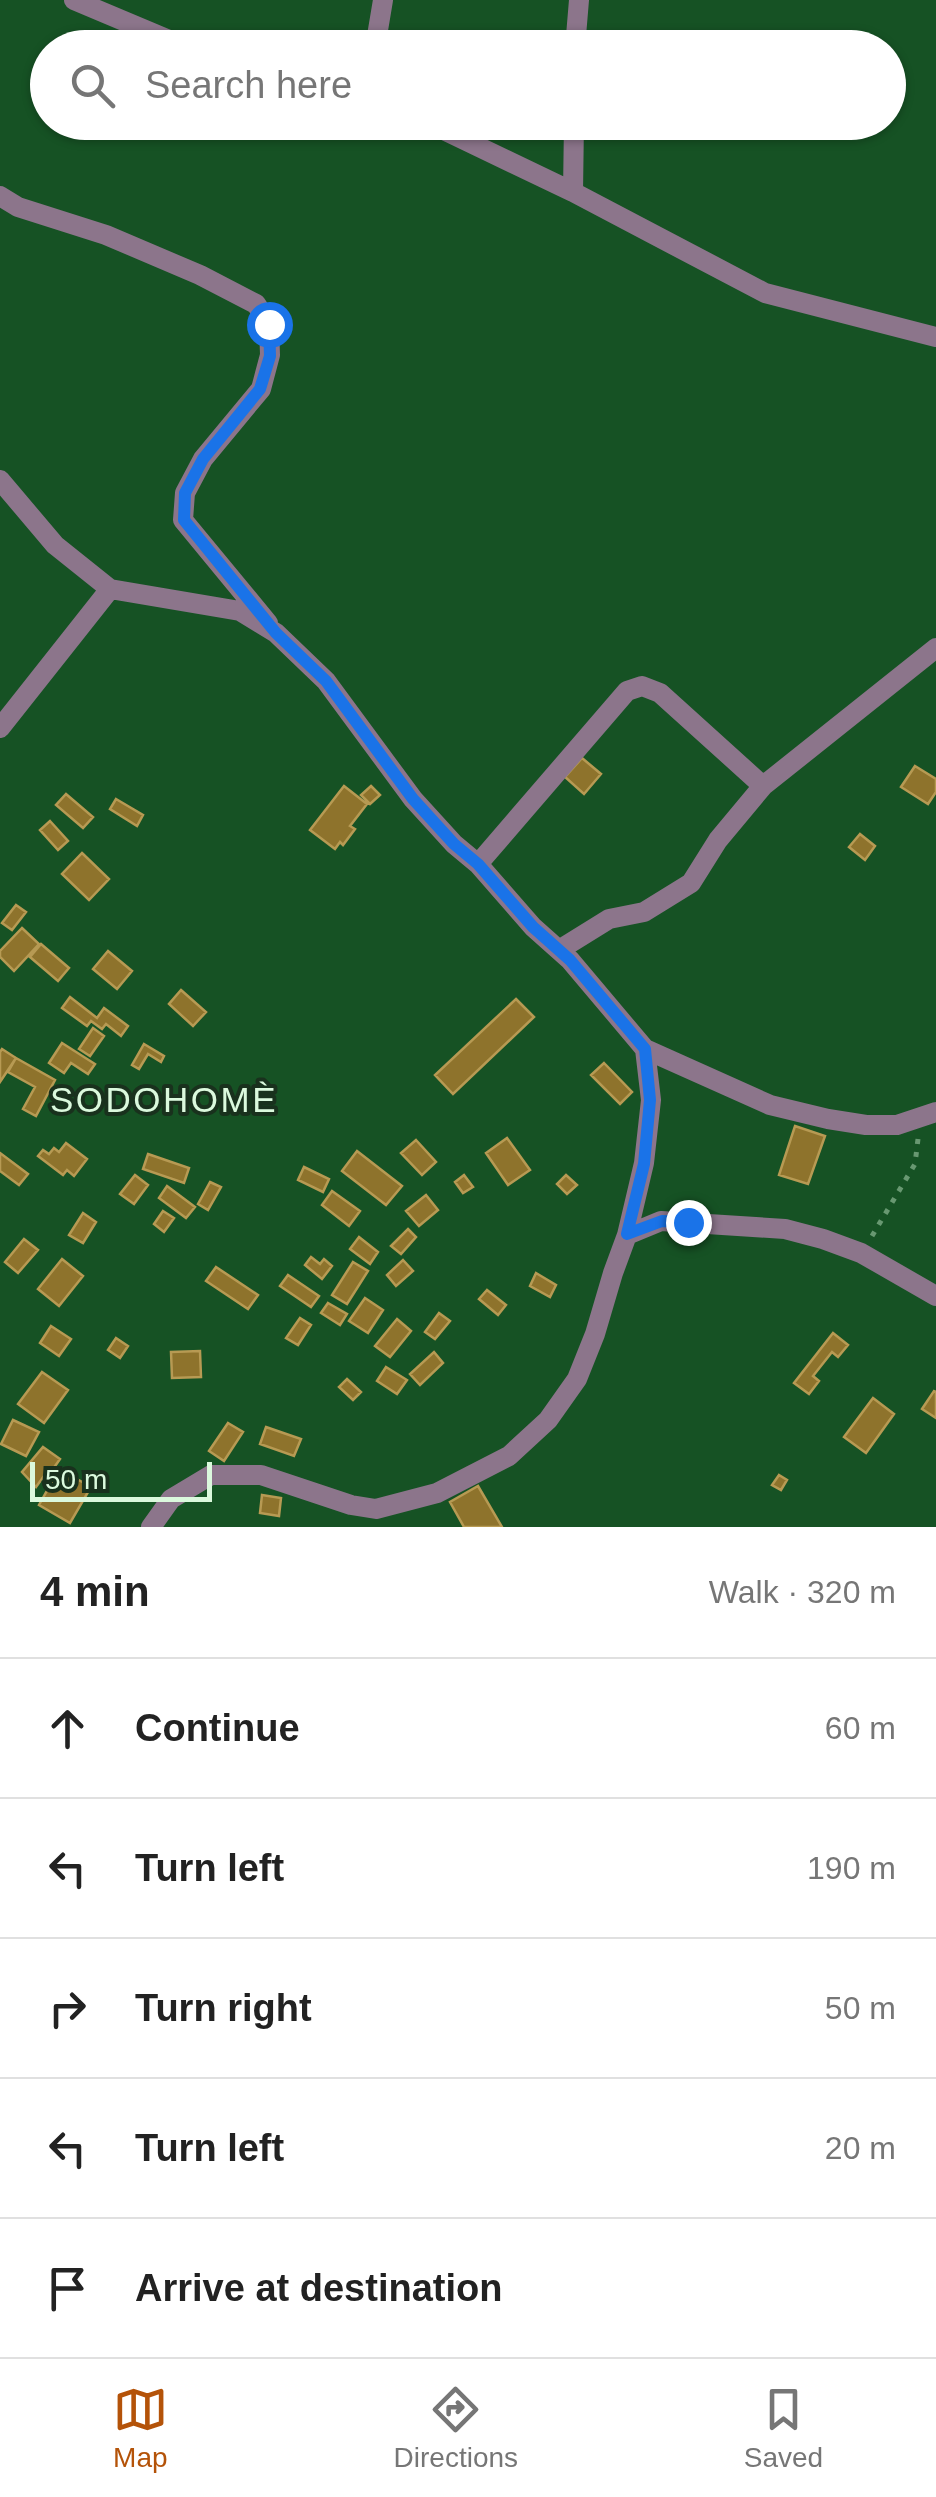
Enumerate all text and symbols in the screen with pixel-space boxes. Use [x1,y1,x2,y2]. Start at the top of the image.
search box [30,30,906,140]
icon: search [65,58,120,113]
text: Search here [145,64,352,106]
route start [247,302,293,348]
district label: SODOHOMÈ [50,1080,278,1119]
route end [666,1200,712,1246]
scale bar [30,1457,212,1502]
text: 50 m [45,1464,107,1495]
text: 4 min [40,1568,150,1615]
text: Walk · 320 m [709,1574,896,1610]
icon: ahead [40,1701,95,1756]
text: Continue [135,1707,300,1749]
text: 60 m [825,1710,896,1746]
icon: left [40,1841,95,1896]
text: Turn left [135,1847,284,1889]
text: 190 m [807,1850,896,1886]
icon: right [40,1981,95,2036]
text: Turn right [135,1987,312,2029]
text: 50 m [825,1990,896,2026]
icon: left [40,2121,95,2176]
text: Turn left [135,2127,284,2169]
text: 20 m [825,2130,896,2166]
icon: arrive [40,2261,95,2316]
text: Arrive at destination [135,2267,502,2309]
tab: Map [113,2382,168,2474]
tab: Directions [394,2382,518,2474]
tab: Saved [744,2382,823,2474]

